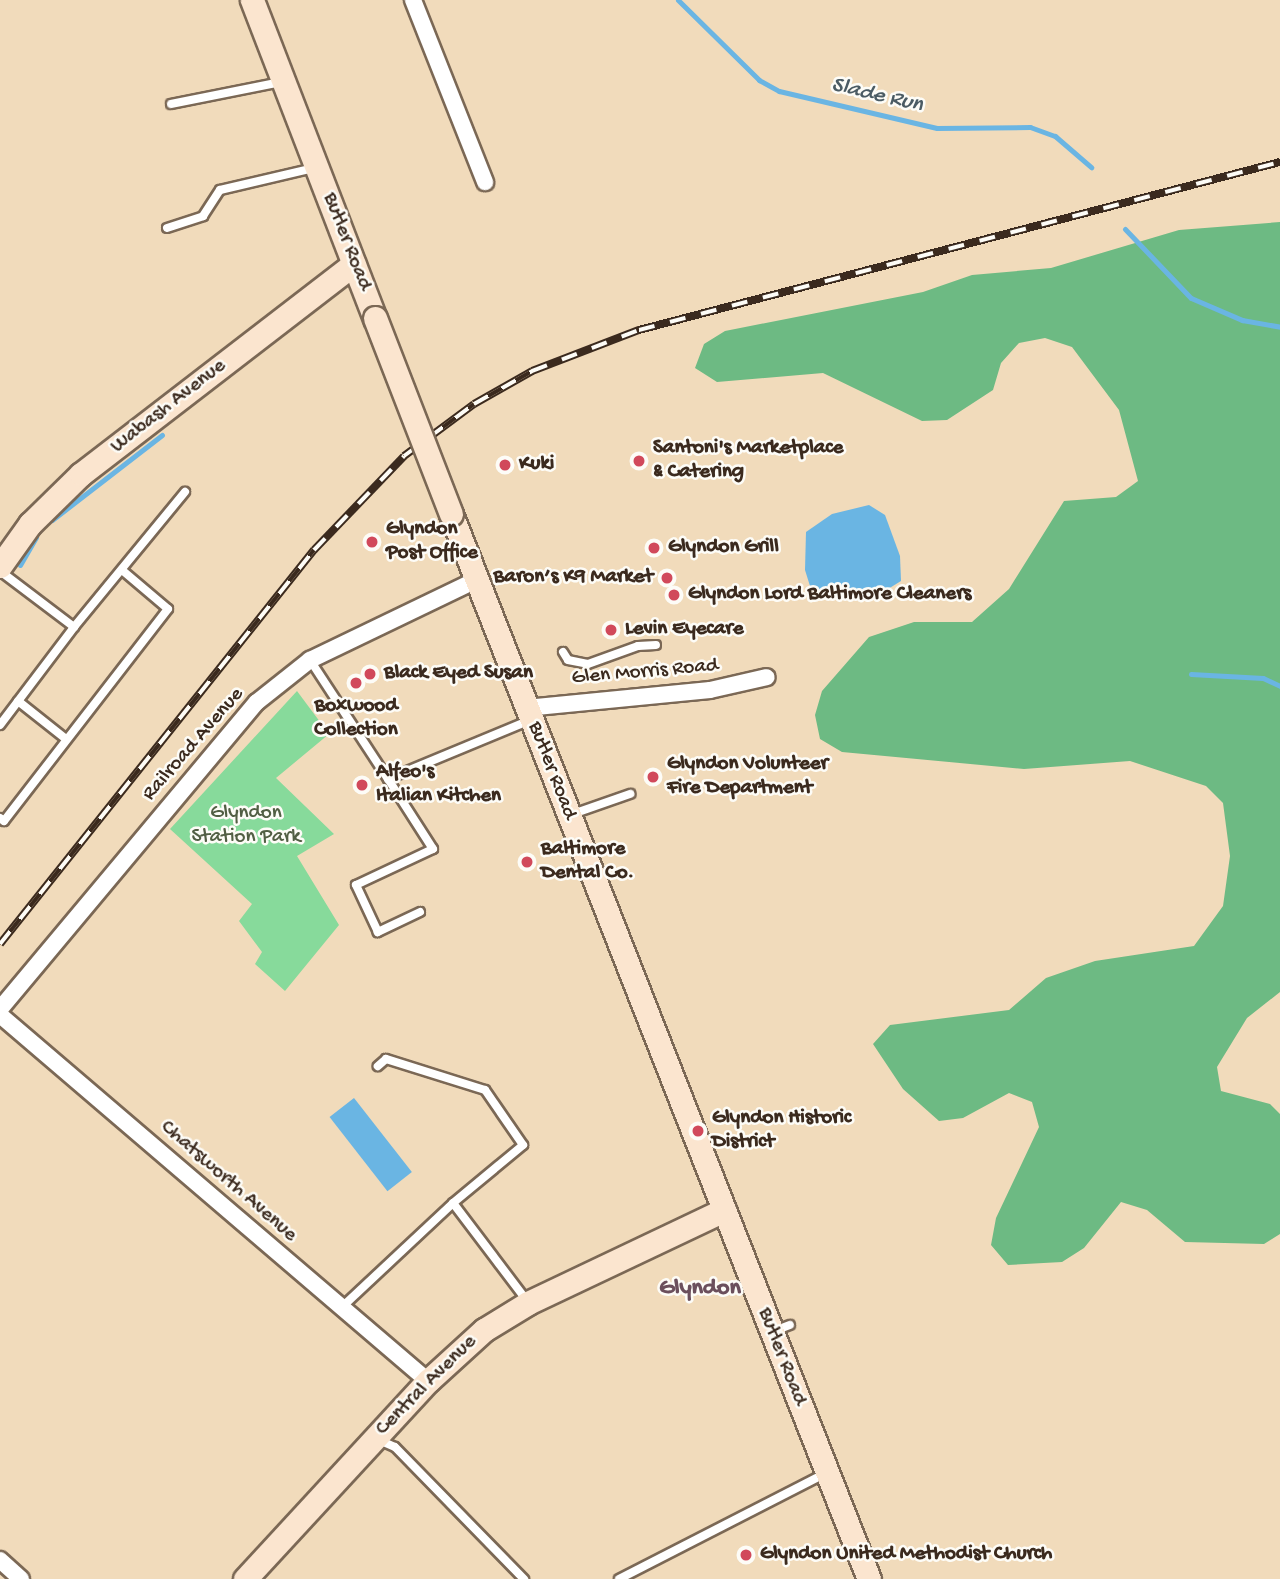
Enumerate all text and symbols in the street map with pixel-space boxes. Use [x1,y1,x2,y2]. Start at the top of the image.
water label: Slade Run [829,72,925,120]
street label: Butler Road [316,189,376,295]
street label: Wabash Avenue [106,354,232,460]
place label: Santoni's Marketplace & Catering [653,436,843,486]
place label: Kuki [519,452,554,478]
marker: Santoni's Marketplace & Catering [631,453,647,469]
marker: Kuki [497,457,513,473]
place label: Glyndon Post Office [386,517,478,567]
marker: Glyndon Post Office [364,534,380,550]
place label: Glyndon Grill [668,535,779,561]
marker: Glyndon Grill [646,540,662,556]
place label: Baron’s K9 Market [494,565,653,591]
marker: Baron’s K9 Market [659,570,675,586]
place label: Glyndon Lord Baltimore Cleaners [688,582,971,608]
marker: Glyndon Lord Baltimore Cleaners [666,587,682,603]
place label: Levin Eyecare [625,617,744,643]
marker: Levin Eyecare [603,622,619,638]
street label: Glen Morris Road [571,654,719,692]
place label: Black Eyed Susan [384,661,533,687]
marker: Black Eyed Susan [362,666,378,682]
marker: Boxwood Collection [348,675,364,691]
street label: Railroad Avenue [138,683,250,807]
place label: Boxwood Collection [314,694,398,744]
street label: Butler Road [521,718,581,824]
place label: Glyndon Volunteer Fire Department [667,752,828,802]
place label: Alfeo's Italian Kitchen [376,760,501,810]
marker: Glyndon Volunteer Fire Department [645,769,661,785]
marker: Alfeo's Italian Kitchen [354,777,370,793]
park label: Glyndon Station Park [192,801,300,851]
place label: Baltimore Dental Co. [541,837,634,887]
marker: Baltimore Dental Co. [519,854,535,870]
place label: Glyndon Historic District [712,1106,851,1156]
street label: Chatsworth Avenue [154,1116,302,1248]
marker: Glyndon Historic District [690,1123,706,1139]
district label: Glyndon [659,1275,741,1303]
street label: Butler Road [751,1304,811,1410]
street label: Central Avenue [371,1330,483,1442]
place label: Glyndon United Methodist Church [760,1542,1052,1568]
marker: Glyndon United Methodist Church [738,1547,754,1563]

